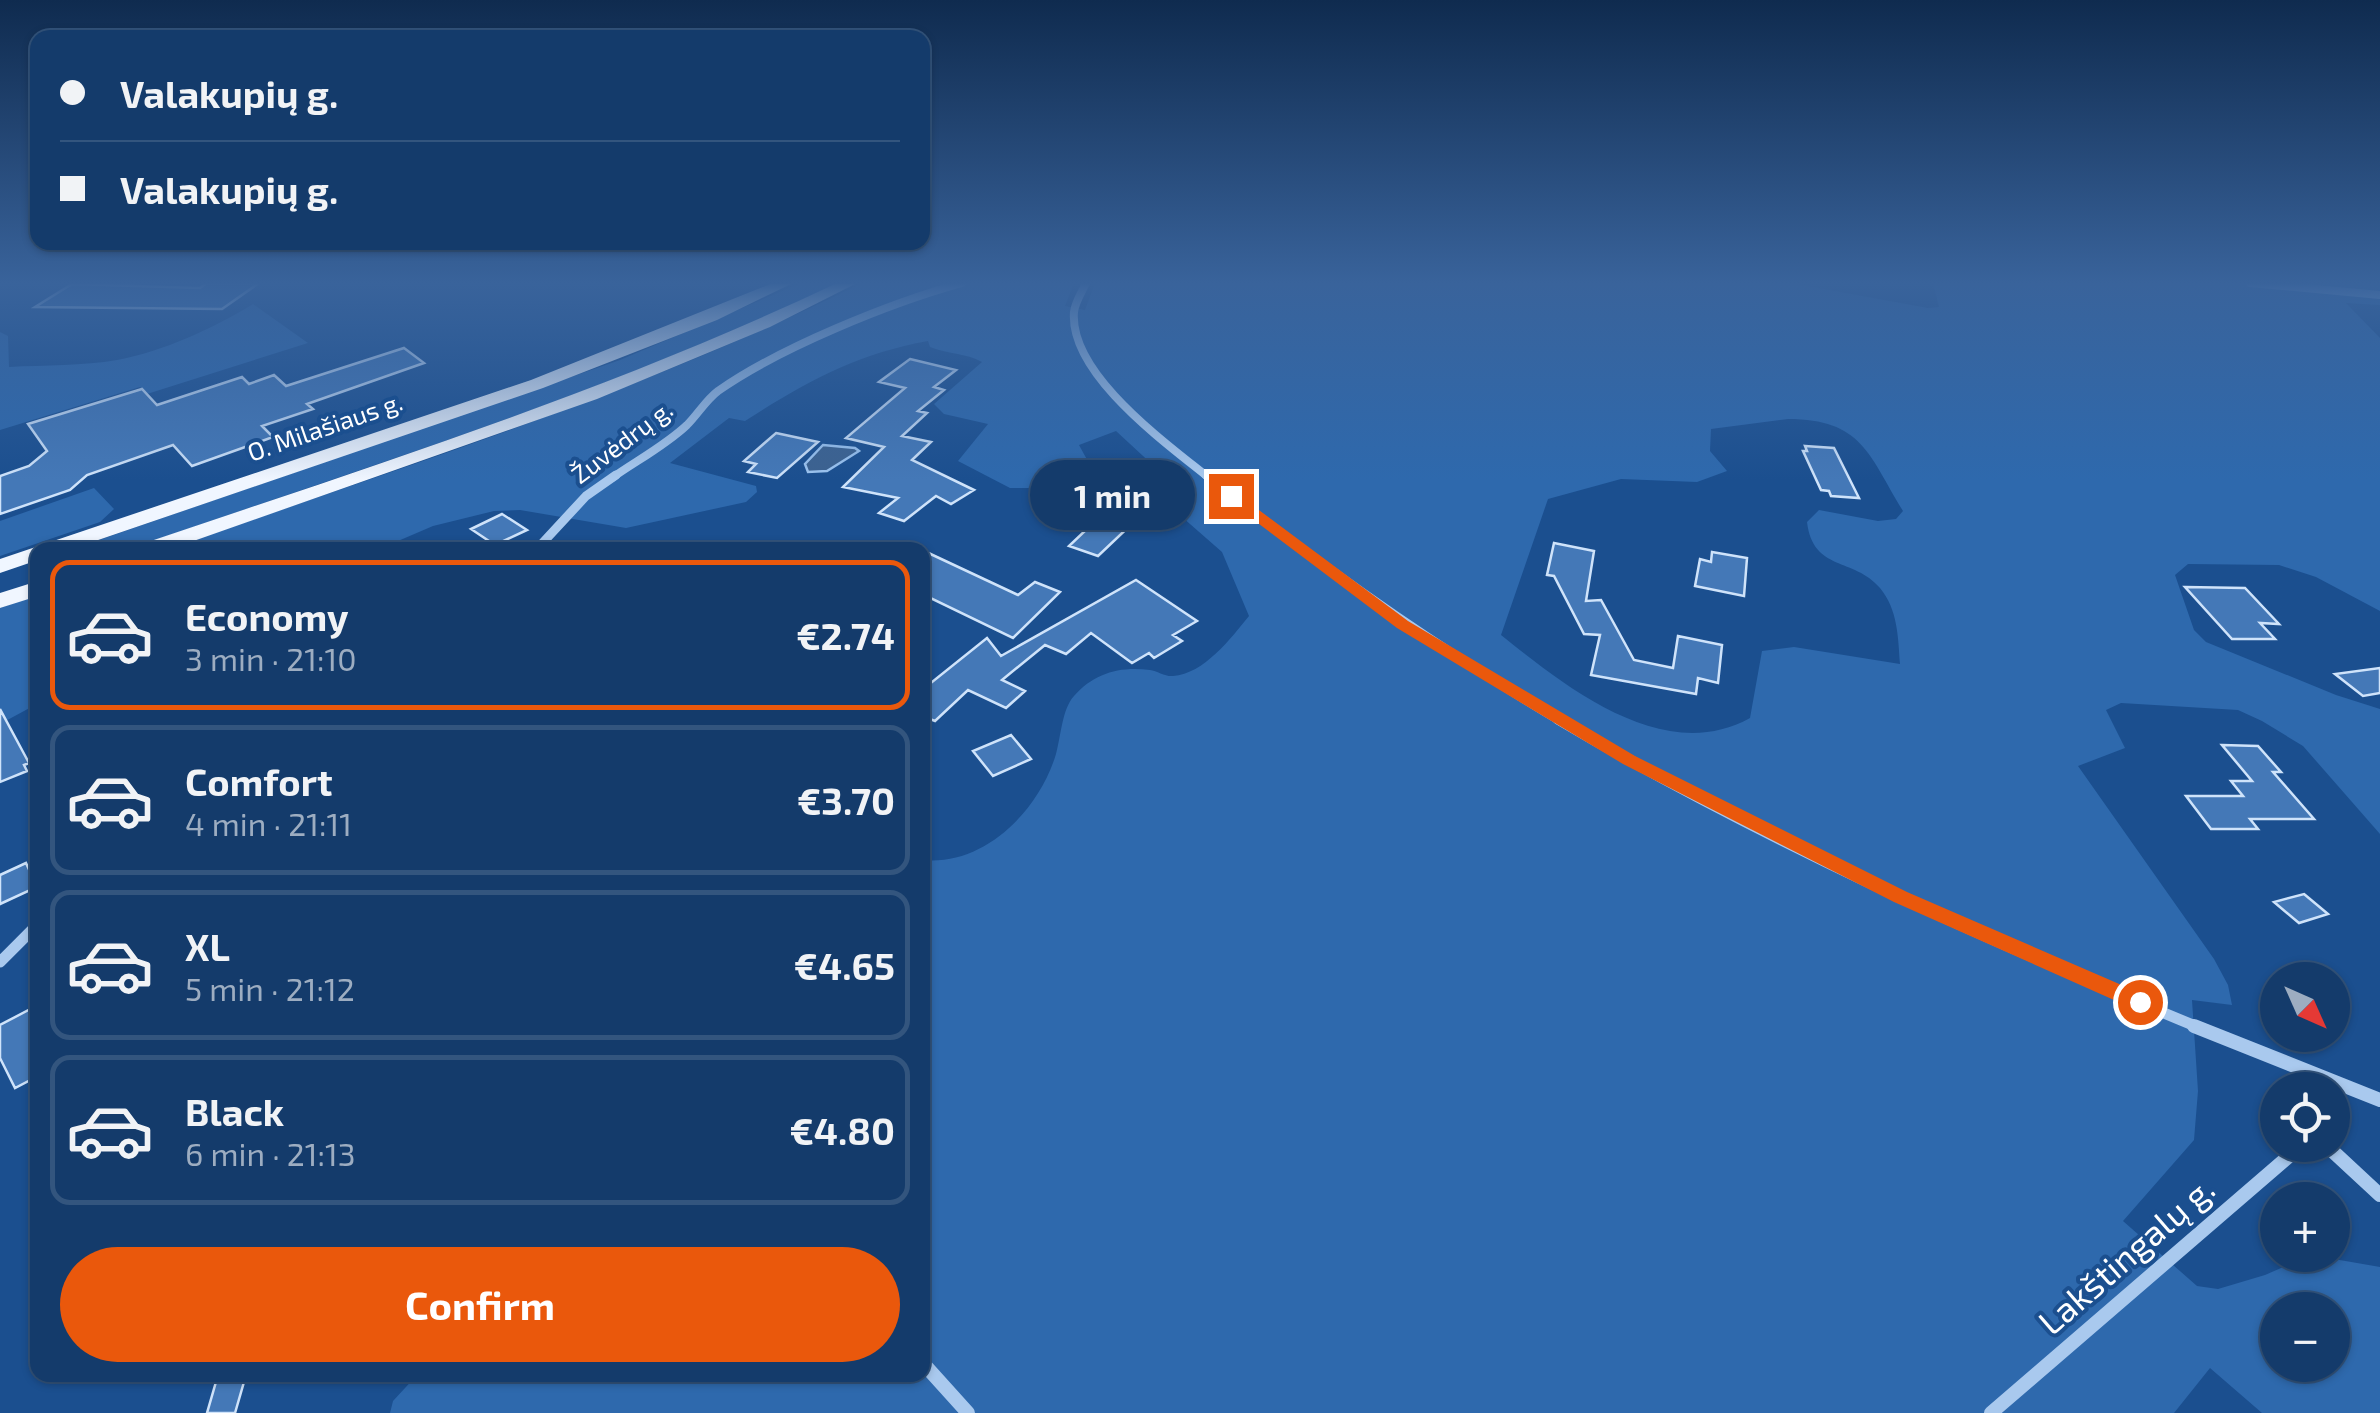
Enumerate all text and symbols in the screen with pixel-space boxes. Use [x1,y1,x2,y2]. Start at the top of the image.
text: Valakupių g. [120,70,338,116]
text: Valakupių g. [120,166,338,212]
street label: O. Milašiaus g. [243,385,406,467]
street label: Žuvėdrų g. [565,393,678,489]
callout: 1 min [1031,461,1196,531]
route end [1209,474,1254,519]
text: 1 min [1074,476,1151,514]
icon: car [65,590,155,680]
text: Economy [185,593,349,639]
text: €2.74 [796,612,895,658]
text: 3 min · 21:10 [185,639,357,677]
icon: car [65,755,155,845]
text: Comfort [185,758,333,804]
text: €3.70 [797,777,895,823]
text: 4 min · 21:11 [185,804,352,842]
icon: car [65,920,155,1010]
text: XL [185,923,230,969]
text: €4.65 [794,942,895,988]
north arrow [2260,962,2350,1052]
map controls [2260,962,2350,1382]
text: 5 min · 21:12 [185,969,355,1007]
route start [2118,980,2163,1025]
button: locate [2260,1072,2350,1162]
icon: car [65,1085,155,1175]
text: Black [185,1088,284,1134]
text: €4.80 [789,1107,895,1153]
text: 6 min · 21:13 [185,1134,356,1172]
street label: Lakštingalų g. [2029,1167,2222,1342]
button: + [2260,1182,2350,1272]
button: Confirm [60,1247,900,1362]
button: − [2260,1292,2350,1382]

